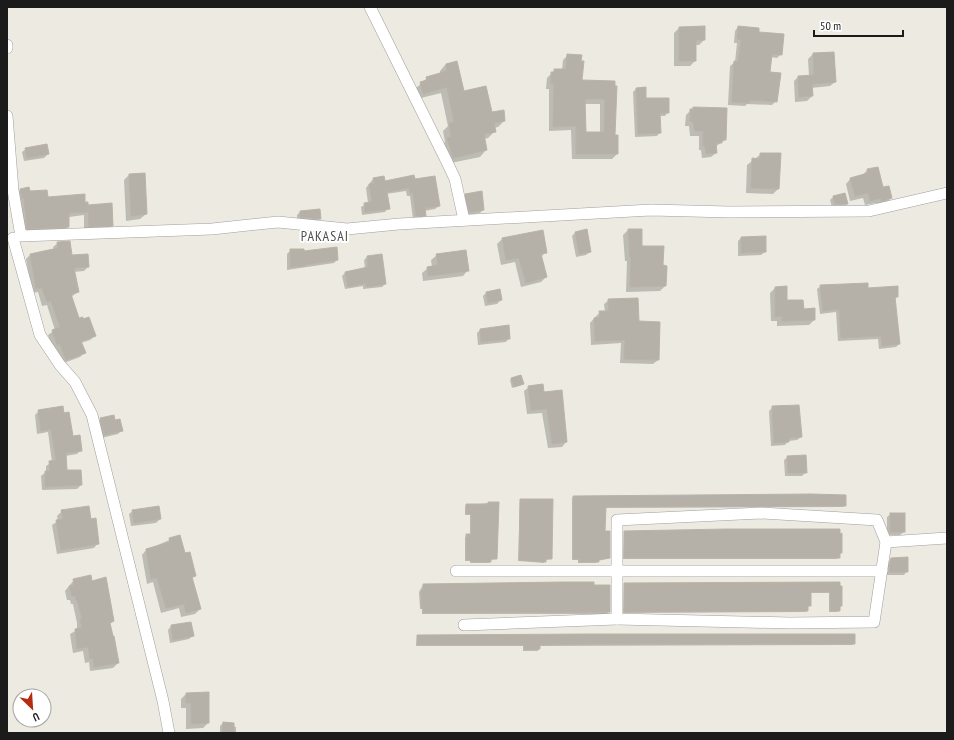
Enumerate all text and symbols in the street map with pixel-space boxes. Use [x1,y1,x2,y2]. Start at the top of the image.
scale bar [814,12,903,38]
text: 50 m [820,18,841,33]
district label: PAKASAI [301,227,349,245]
north arrow [12,688,52,728]
text: U [30,710,42,725]

